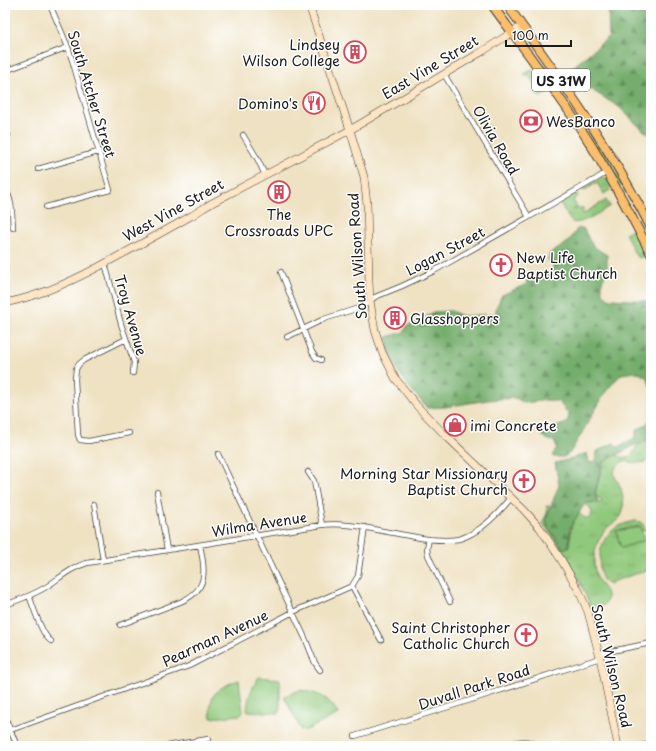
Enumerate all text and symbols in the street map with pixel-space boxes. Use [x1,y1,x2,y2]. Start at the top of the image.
scale bar [506,22,571,48]
text: 100 m [512,26,549,44]
street label: South Atcher Street [63,28,121,161]
street label: East Vine Street [378,30,482,104]
place label: Lindsey Wilson College [242,34,340,71]
building icon: Lindsey Wilson College [342,39,368,65]
road number: US 31W [532,69,590,91]
restaurant icon: Domino's [301,90,327,116]
place label: Domino's [238,93,298,114]
street label: Olivia Road [468,101,524,179]
bank icon: WesBanco [518,108,544,134]
place label: WesBanco [546,111,616,132]
street label: West Vine Street [119,173,228,246]
building icon: The Crossroads UPC [266,179,292,205]
street label: South Wilson Road [342,192,372,320]
place label: The Crossroads UPC [224,204,334,241]
street label: Logan Street [402,221,489,281]
place label: New Life Baptist Church [516,247,617,284]
church icon: New Life Baptist Church [488,252,514,278]
street label: Troy Avenue [109,272,153,358]
building icon: Glasshoppers [382,305,408,331]
place label: Glasshoppers [410,308,499,329]
shop icon: imi Concrete [442,412,468,438]
place label: imi Concrete [470,415,557,436]
place label: Morning Star Missionary Baptist Church [340,463,508,500]
church icon: Morning Star Missionary Baptist Church [511,468,537,494]
street label: Wilma Avenue [210,506,308,542]
street label: South Wilson Road [586,602,638,730]
street label: Pearman Avenue [159,604,271,672]
place label: Saint Christopher Catholic Church [391,617,510,654]
church icon: Saint Christopher Catholic Church [513,622,539,648]
street label: Duvall Park Road [416,659,532,715]

